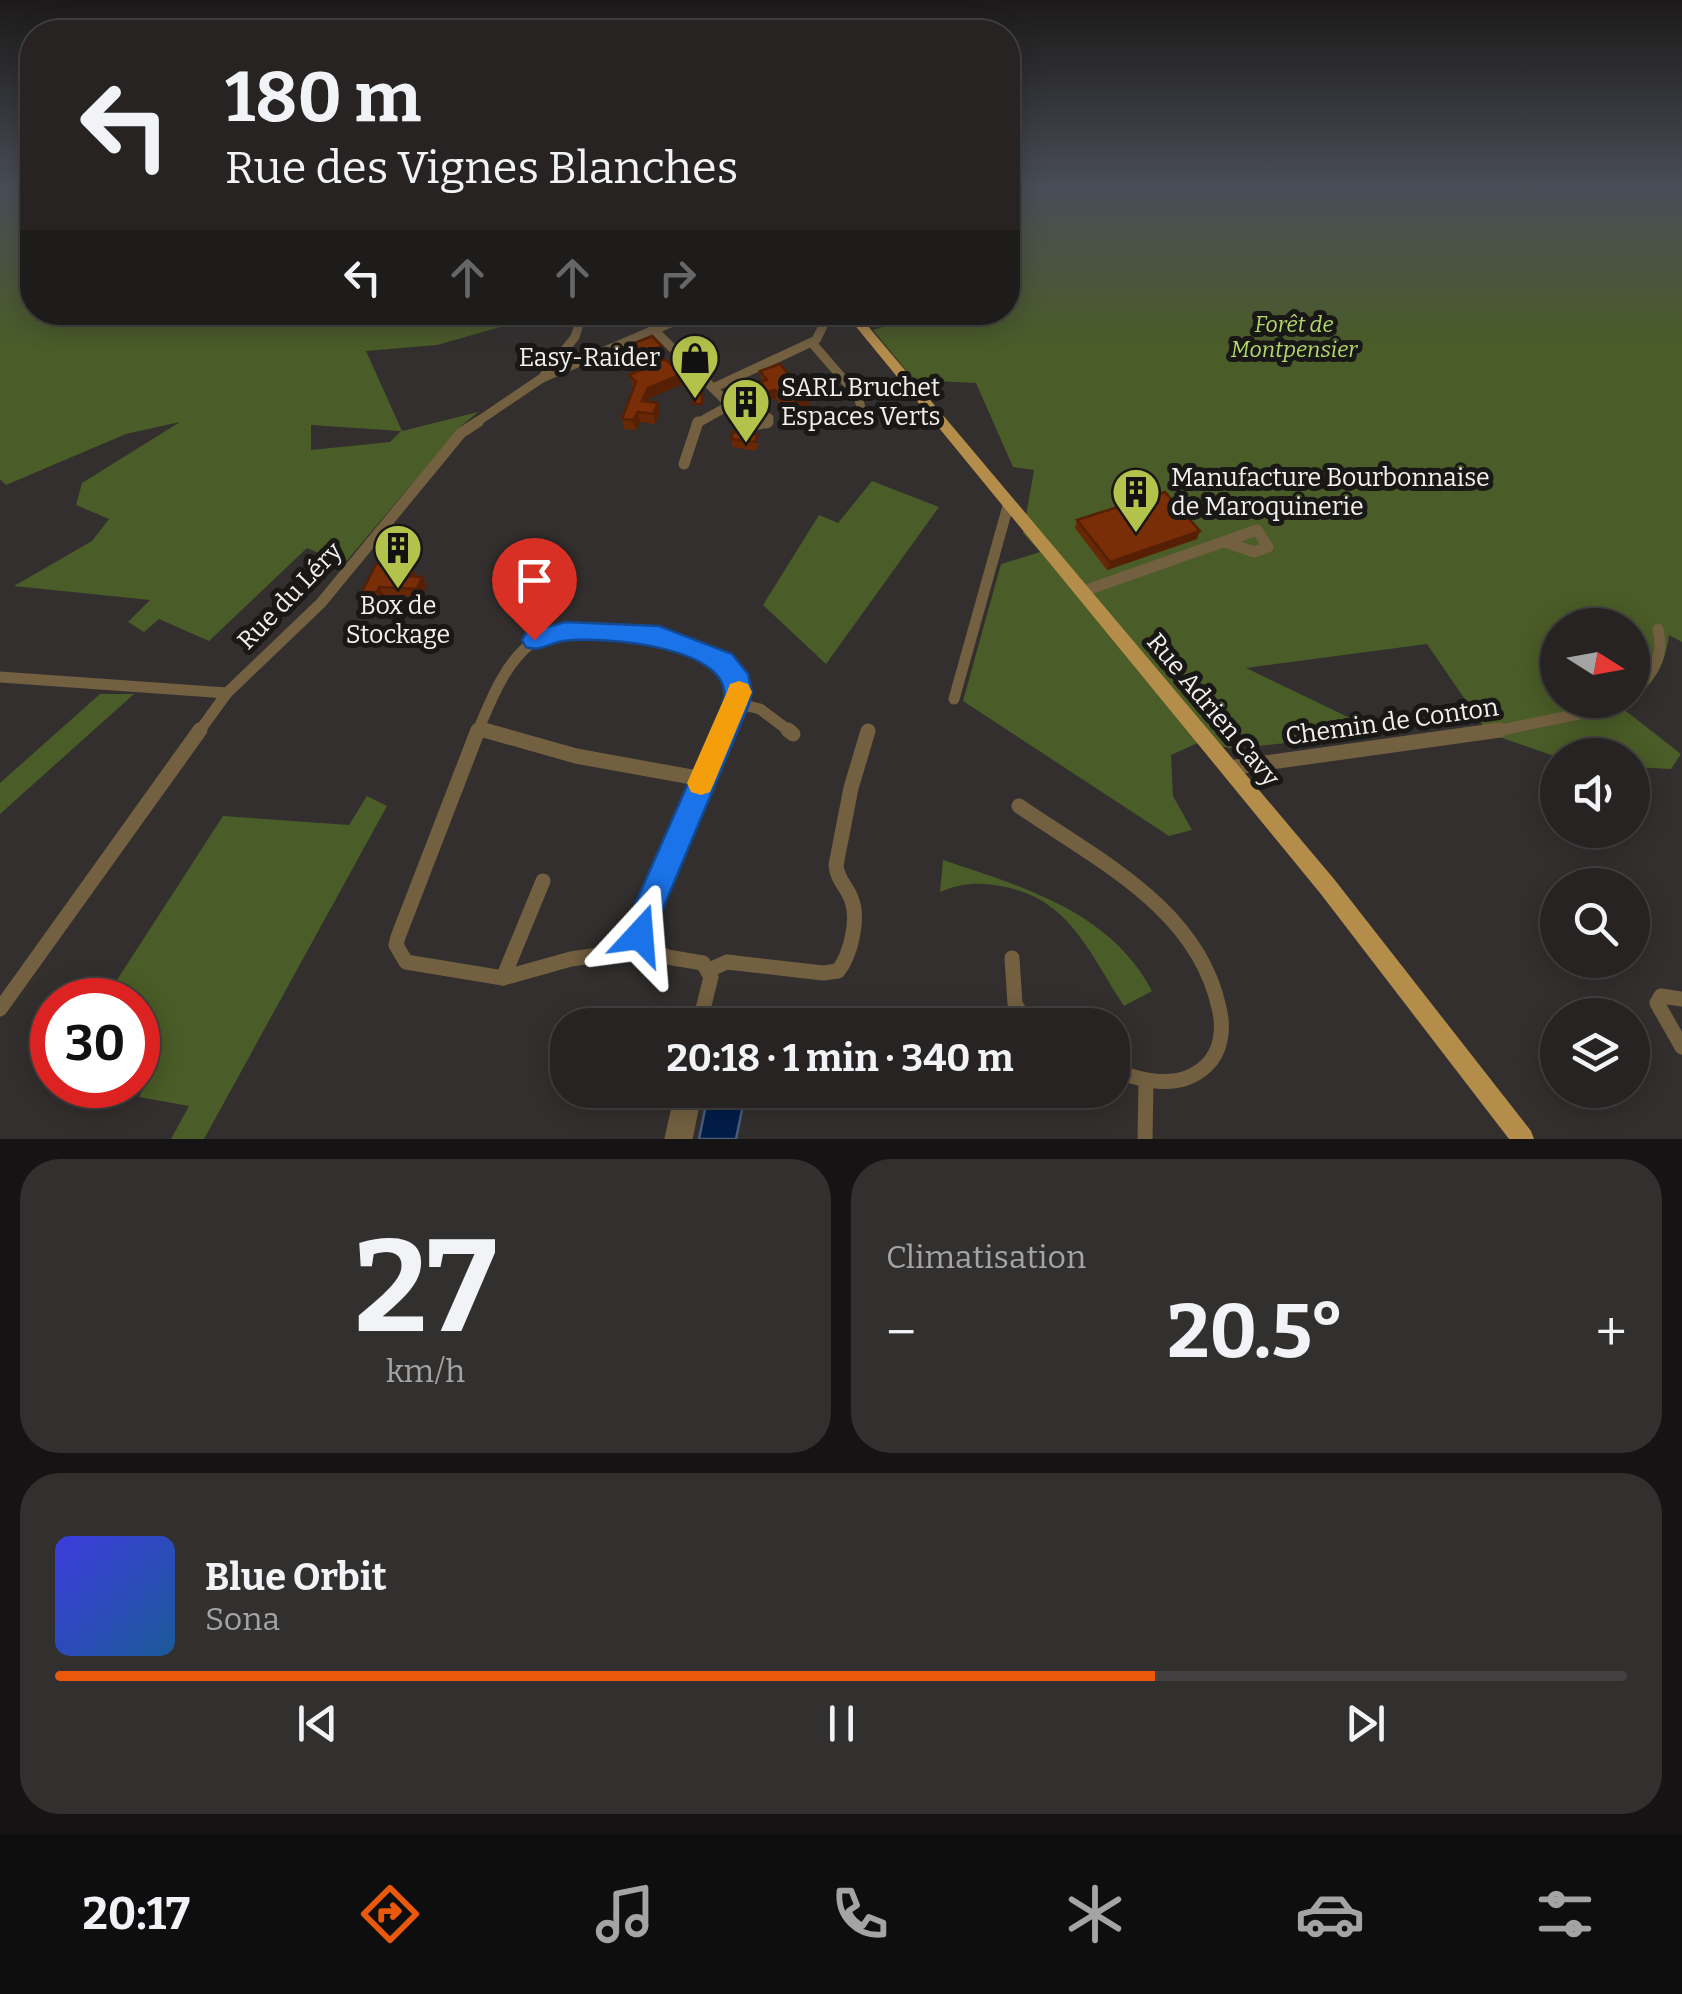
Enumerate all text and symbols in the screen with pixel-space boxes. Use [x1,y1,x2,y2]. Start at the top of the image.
text: 180 m [225,56,421,140]
icon: left [60,60,190,190]
text: Rue des Vignes Blanches [225,141,738,195]
icon: left [335,250,390,305]
icon: ahead [440,250,495,305]
icon: ahead [545,250,600,305]
icon: right [650,250,705,305]
park label: Forêt de Montpensier [1231,311,1358,363]
shop icon: Easy-Raider [669,332,721,400]
place label: Easy-Raider [519,343,660,373]
place label: SARL Bruchet Espaces Verts [781,373,941,432]
building icon: SARL Bruchet Espaces Verts [720,376,772,444]
place label: Manufacture Bourbonnaise de Maroquinerie [1171,463,1490,522]
building icon: Manufacture Bourbonnaise de Maroquinerie [1110,466,1162,534]
building icon: Box de Stockage [372,522,424,590]
street label: Rue du Léry [232,536,349,656]
pin [492,538,577,641]
icon: arrive [507,553,562,608]
place label: Box de Stockage [346,591,450,650]
north arrow [1540,608,1650,718]
map controls [1540,608,1650,1108]
street label: Rue Adrien Cavy [1140,627,1286,793]
street label: Chemin de Conton [1284,692,1501,752]
button: sound [1540,738,1650,848]
button: search [1540,868,1650,978]
position arrow [588,883,692,987]
speed limit sign: 30 [30,978,160,1108]
button: layers [1540,998,1650,1108]
text: 20:18 · 1 min · 340 m [666,1035,1014,1081]
text: 27 [354,1209,497,1365]
text: Climatisation [886,1238,1086,1276]
text: 20.5° [1167,1287,1345,1377]
text: − [886,1300,916,1366]
text: + [1596,1300,1627,1366]
text: km/h [386,1352,465,1390]
text: Blue Orbit [205,1554,387,1600]
text: Sona [205,1600,280,1638]
icon: previous [290,1696,345,1751]
icon: pause [814,1696,869,1751]
icon: next [1338,1696,1393,1751]
icon: directions [355,1879,425,1949]
icon: music [590,1879,660,1949]
icon: phone [825,1879,895,1949]
icon: climate [1060,1879,1130,1949]
icon: car [1295,1879,1365,1949]
icon: filters [1530,1879,1600,1949]
text: 20:17 [82,1887,190,1941]

